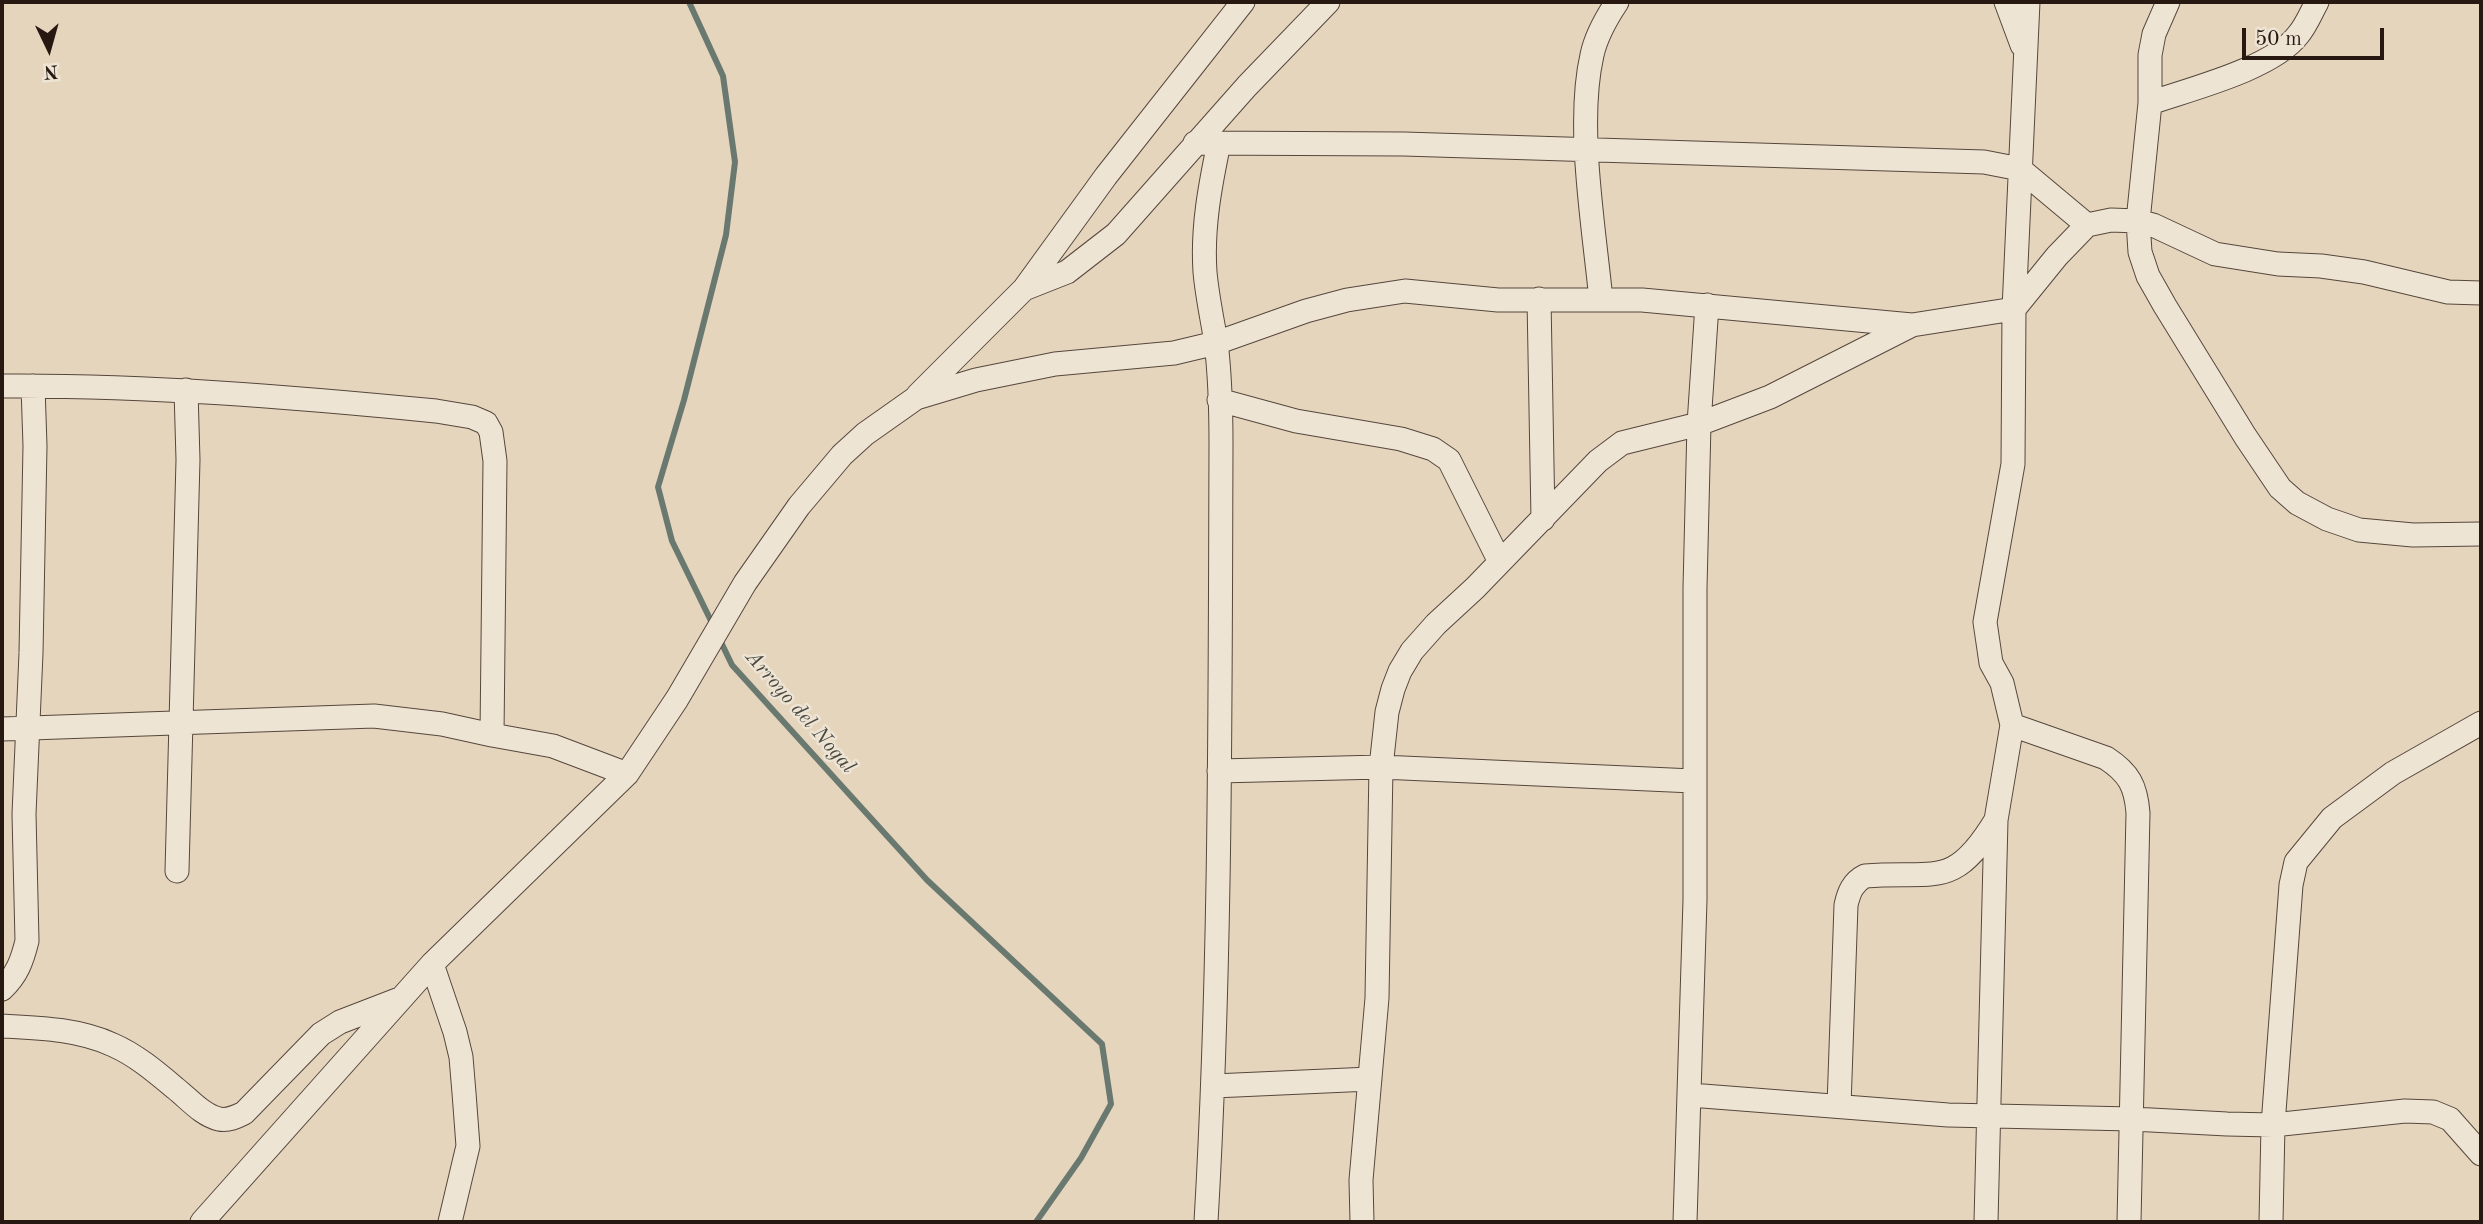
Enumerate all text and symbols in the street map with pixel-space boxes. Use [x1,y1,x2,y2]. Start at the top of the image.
north arrow [14,14,84,84]
scale bar [2245,14,2387,58]
text: 50 m [2255,29,2302,50]
text: N [43,60,59,81]
water label: Arroyo del Nogal [740,645,860,779]

